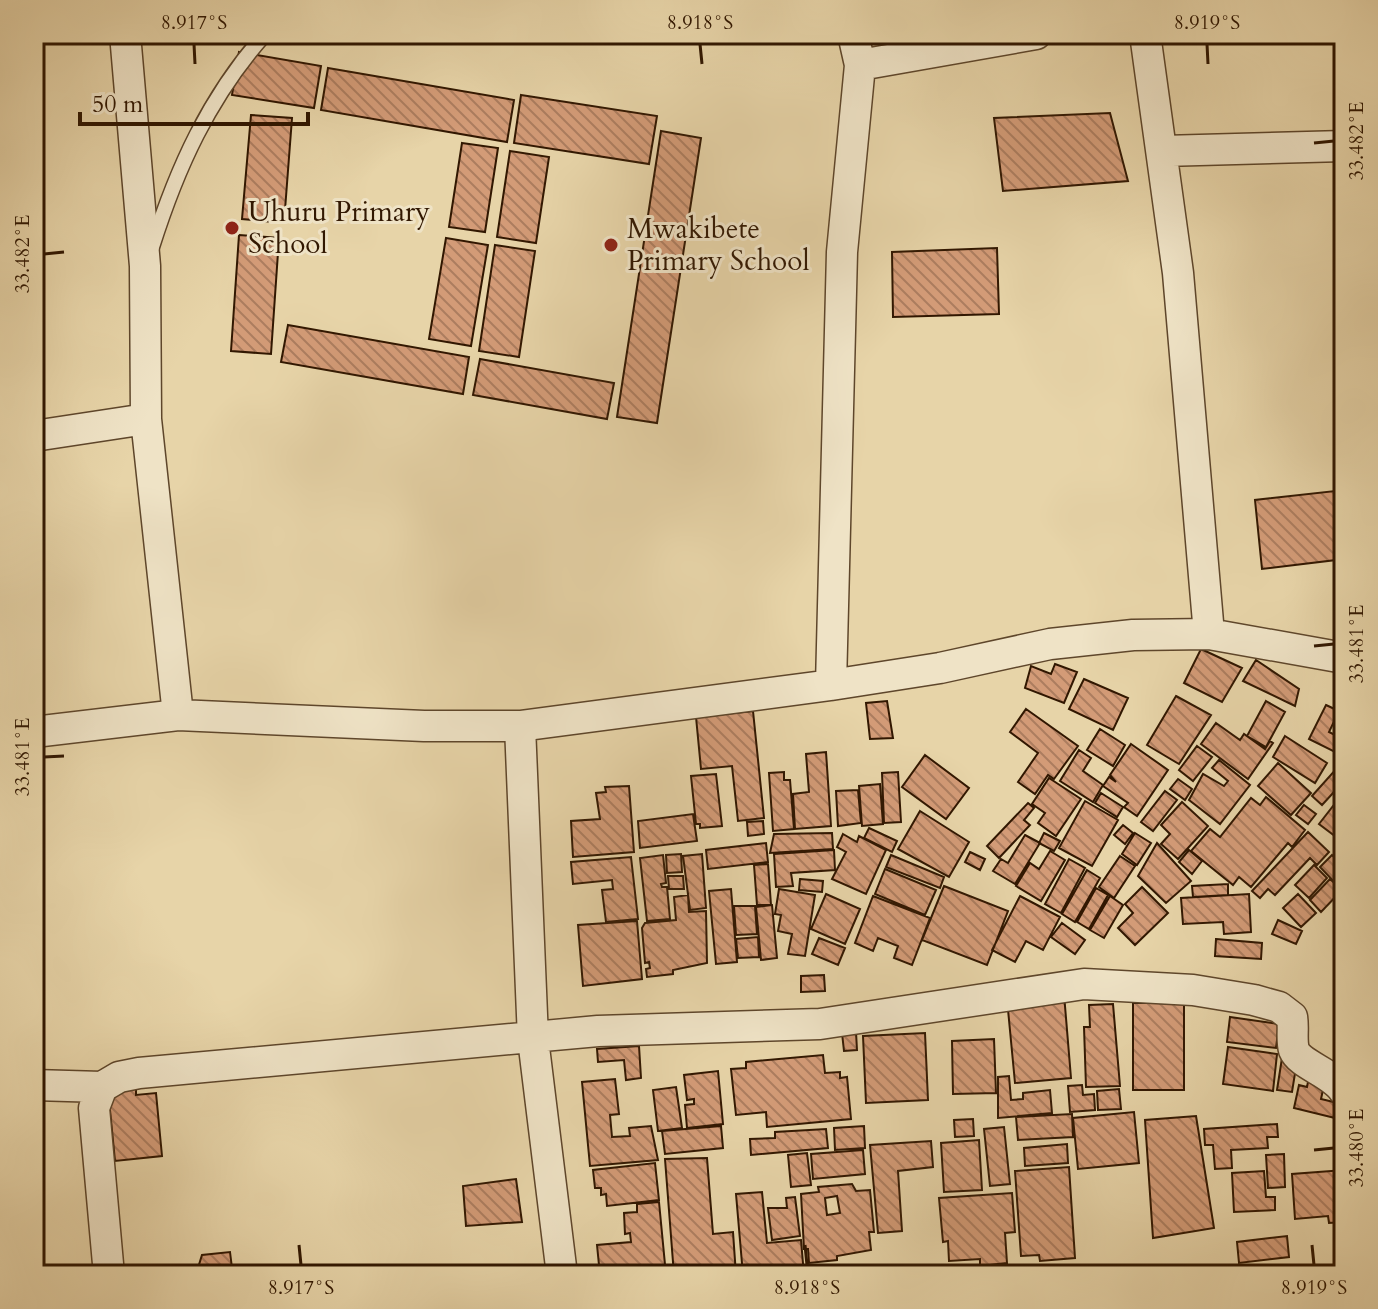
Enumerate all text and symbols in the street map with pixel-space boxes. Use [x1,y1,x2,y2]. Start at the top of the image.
text: 8.917°S [161,9,227,36]
text: 8.918°S [667,9,733,36]
text: 8.919°S [1174,9,1240,36]
scale bar [80,76,308,126]
text: 50 m [92,88,144,121]
text: 33.482°E [1343,102,1370,180]
place label: Uhuru Primary School [248,193,430,263]
place label: Mwakibete Primary School [627,210,810,280]
text: 33.482°E [9,215,36,293]
marker: Uhuru Primary School [223,219,241,237]
marker: Mwakibete Primary School [602,236,620,254]
text: 33.481°E [1343,605,1370,683]
text: 33.481°E [9,718,36,796]
text: 33.480°E [1343,1109,1370,1187]
text: 8.917°S [268,1274,334,1301]
text: 8.918°S [774,1274,840,1301]
text: 8.919°S [1281,1274,1347,1301]

